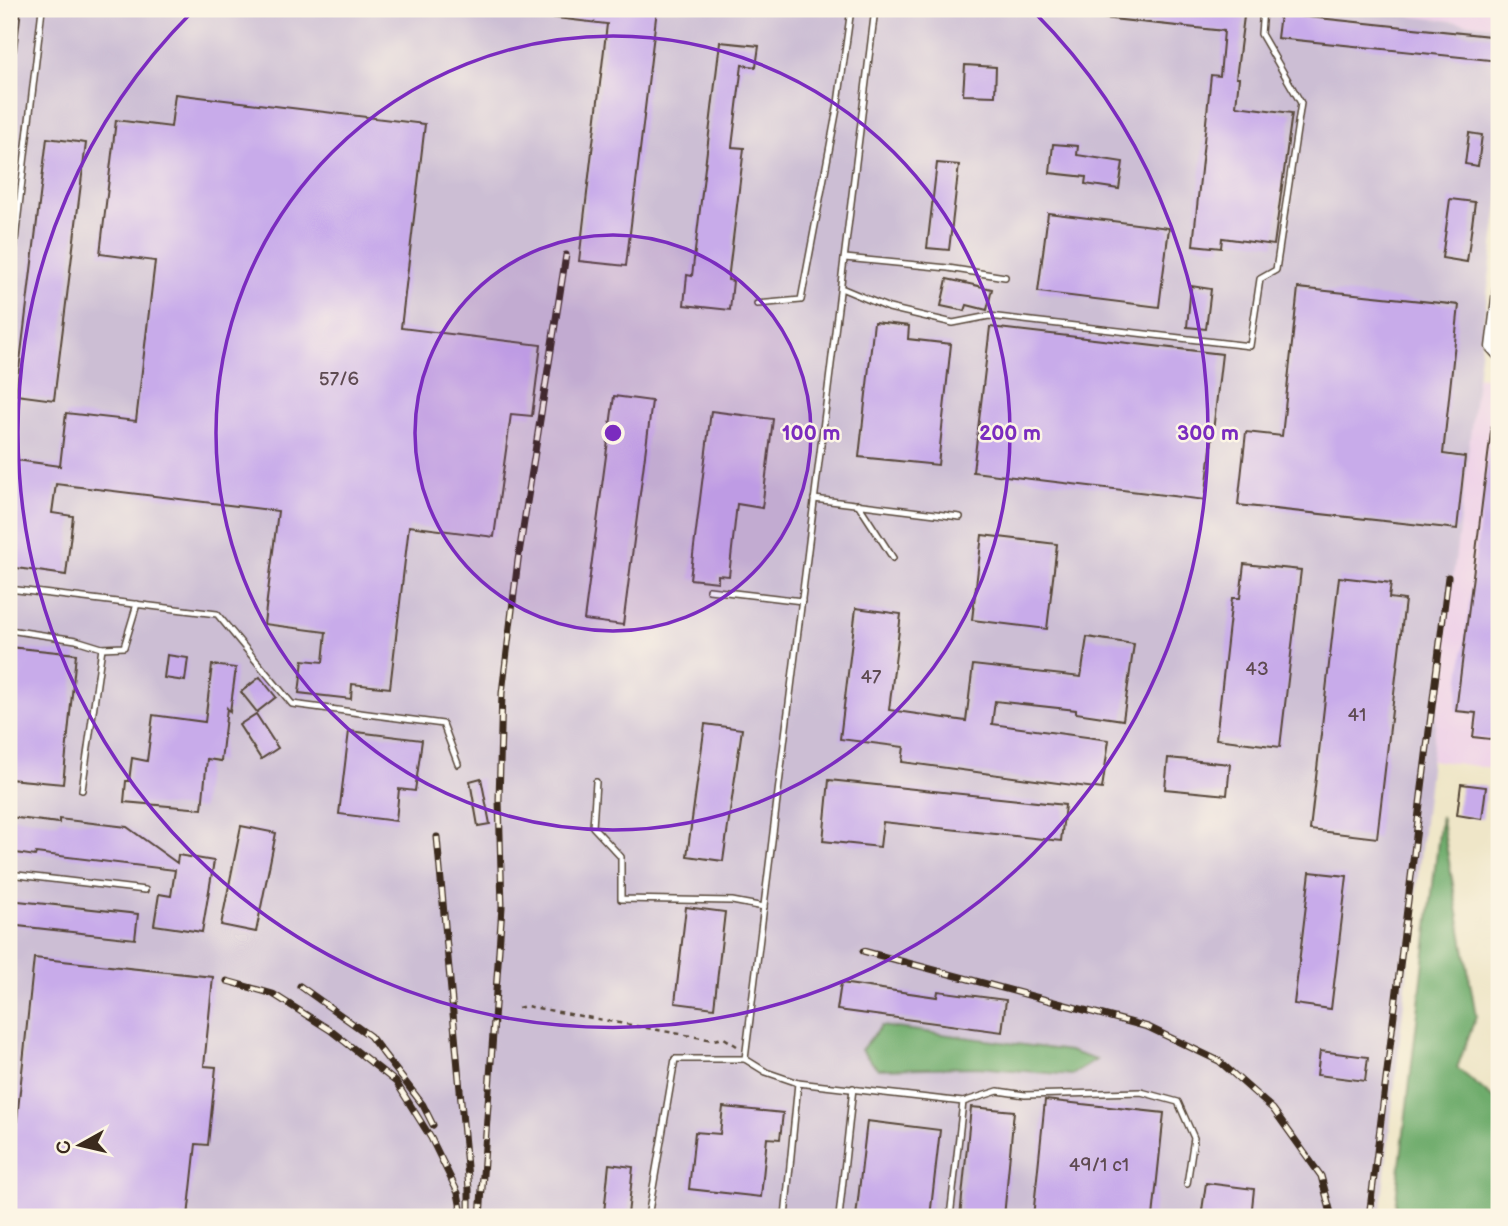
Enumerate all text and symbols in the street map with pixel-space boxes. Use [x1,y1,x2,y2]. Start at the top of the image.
house number: 57/6 [319,368,359,391]
centre of rings [601,421,625,445]
text: 100 m [782,421,840,446]
text: 200 m [979,421,1041,446]
text: 300 m [1177,421,1239,446]
house number: 43 [1245,658,1269,681]
house number: 47 [861,666,882,689]
house number: 41 [1348,704,1366,727]
north arrow [46,1110,116,1180]
text: С [52,1139,77,1155]
house number: 49/1 с1 [1069,1154,1129,1177]

